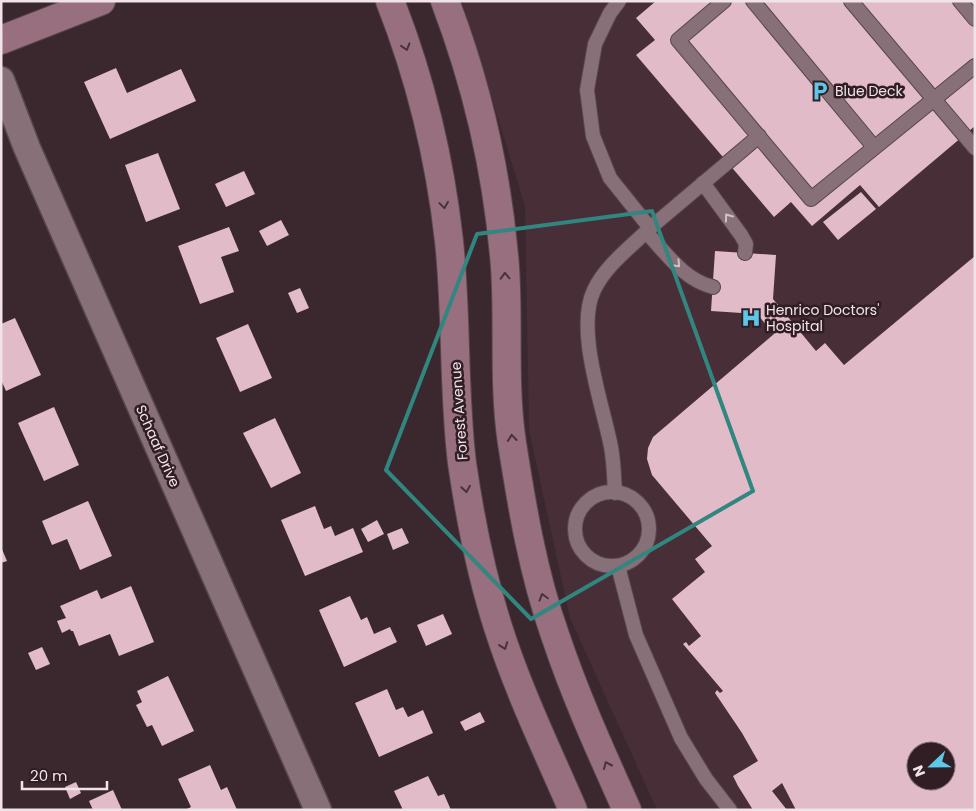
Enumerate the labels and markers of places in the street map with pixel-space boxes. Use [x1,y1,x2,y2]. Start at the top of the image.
parking icon: Blue Deck [809,80,831,102]
place label: Blue Deck [835,81,903,101]
place label: Henrico Doctors' Hospital [766,300,879,336]
hospital icon: Henrico Doctors' Hospital [740,307,762,329]

